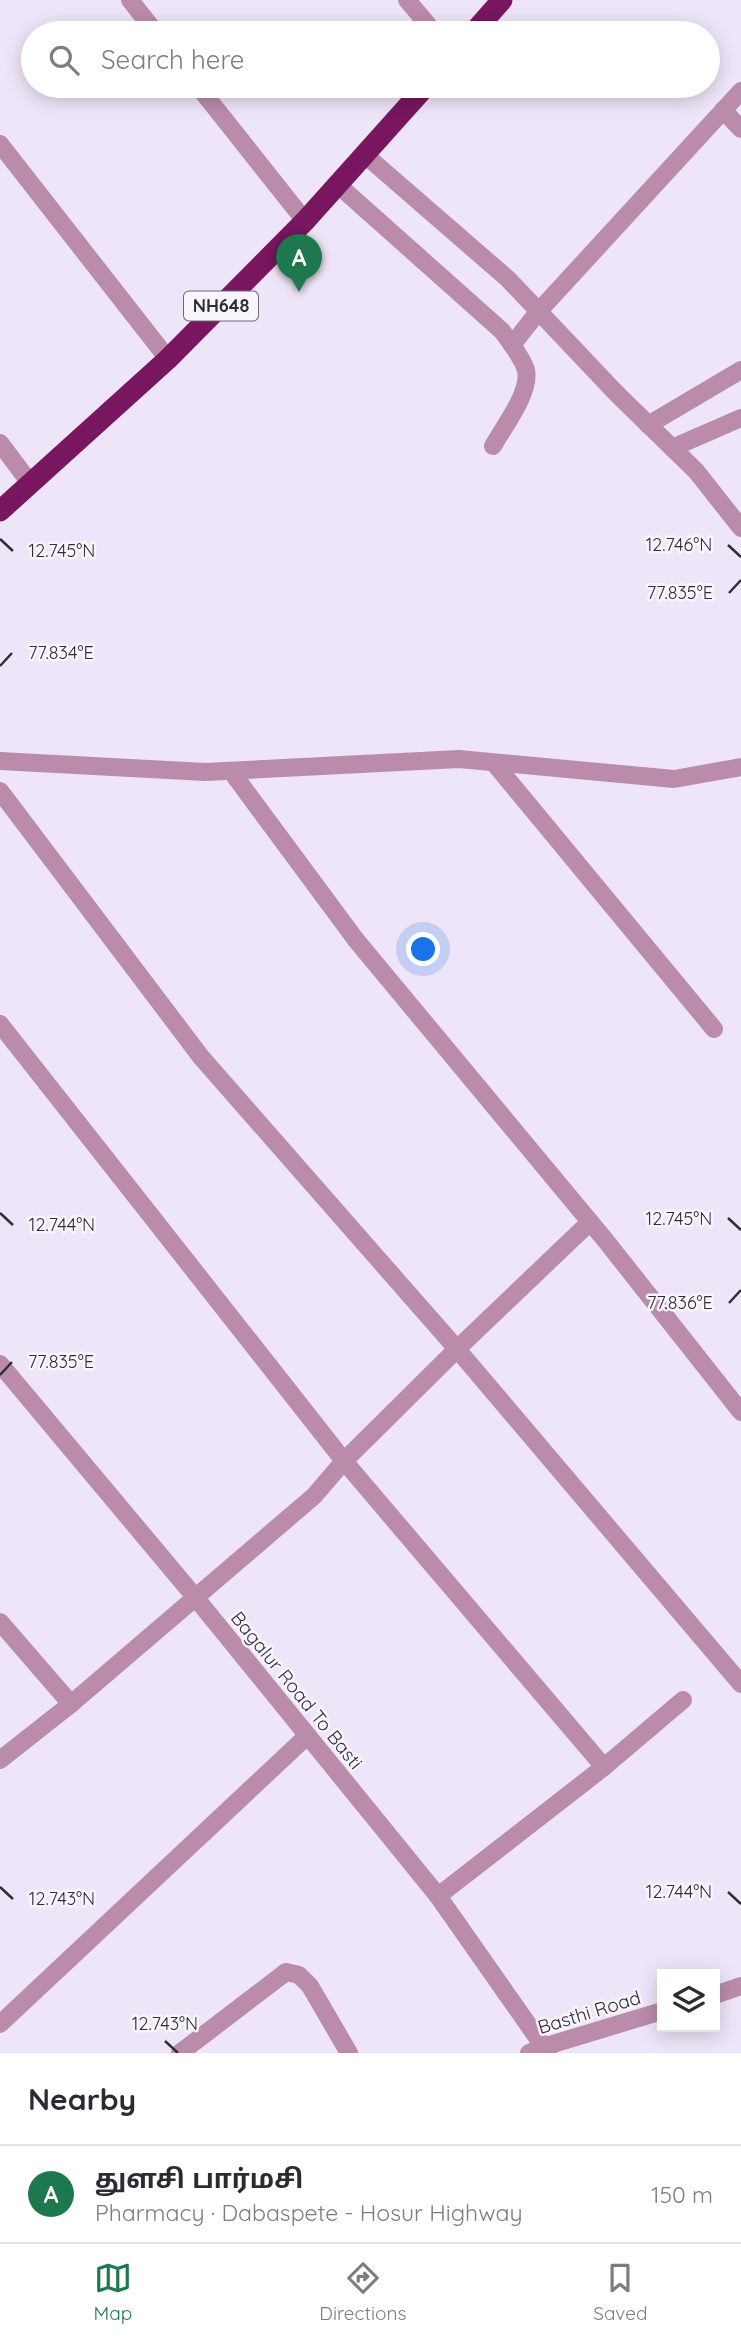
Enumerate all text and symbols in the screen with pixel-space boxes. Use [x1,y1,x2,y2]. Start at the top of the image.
search box [21,21,720,98]
icon: search [45,41,83,79]
text: Search here [101,43,245,76]
pin: A [276,234,322,292]
road number: NH648 [184,292,258,320]
text: 12.746°N [646,533,712,556]
text: 12.745°N [29,539,95,562]
text: 77.835°E [647,581,713,604]
text: 77.834°E [28,641,94,664]
your location [406,932,440,966]
text: 12.745°N [646,1207,712,1230]
text: 12.744°N [29,1213,95,1236]
text: 77.836°E [647,1291,713,1314]
text: 77.835°E [28,1350,94,1373]
street label: Bagalur Road To Basti [226,1606,368,1774]
text: 12.744°N [646,1880,712,1903]
text: 12.743°N [29,1887,95,1910]
map controls [657,1969,720,2032]
button: layers [657,1969,720,2032]
street label: Basthi Road [535,1985,643,2039]
text: 12.743°N [132,2012,198,2035]
text: Nearby [28,2080,136,2118]
text: துளசி பார்மசி [95,2162,303,2195]
text: A [44,2180,58,2209]
text: 150 m [651,2180,713,2209]
text: Pharmacy · Dabaspete - Hosur Highway [95,2198,523,2227]
tab: Map [94,2259,132,2325]
tab: Directions [319,2259,406,2325]
tab: Saved [593,2259,648,2325]

